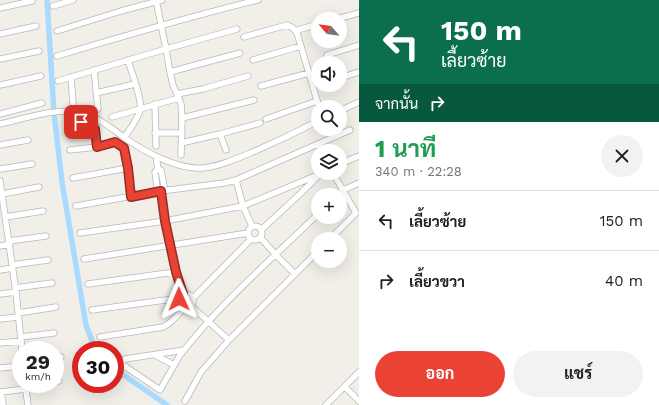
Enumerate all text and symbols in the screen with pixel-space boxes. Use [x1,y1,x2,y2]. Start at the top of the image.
north arrow [311,12,347,48]
map controls [311,12,347,268]
text: 150 m [441,14,522,47]
icon: left [375,16,427,68]
text: เลี้ยวซ้าย [441,50,507,71]
button: sound [311,56,347,92]
icon: right [426,92,448,114]
text: จากนั้น [375,95,418,113]
button: search [311,100,347,136]
pin [64,105,98,139]
icon: arrive [70,111,92,133]
text: 1 นาที [375,135,436,163]
button: close [601,135,643,177]
button: layers [311,144,347,180]
text: 340 m · 22:28 [375,164,462,179]
button: + [311,188,347,224]
icon: left [375,210,397,232]
text: 150 m [600,212,643,230]
text: เลี้ยวซ้าย [409,213,466,231]
button: − [311,232,347,268]
icon: right [375,270,397,292]
text: 40 m [605,272,643,290]
text: เลี้ยวขวา [409,273,465,291]
position arrow [158,278,200,320]
speed limit sign: 30 [72,341,124,393]
text: 29 [26,350,50,374]
button: ออก [375,351,505,397]
button: แชร์ [513,351,643,397]
text: km/h [25,371,51,382]

